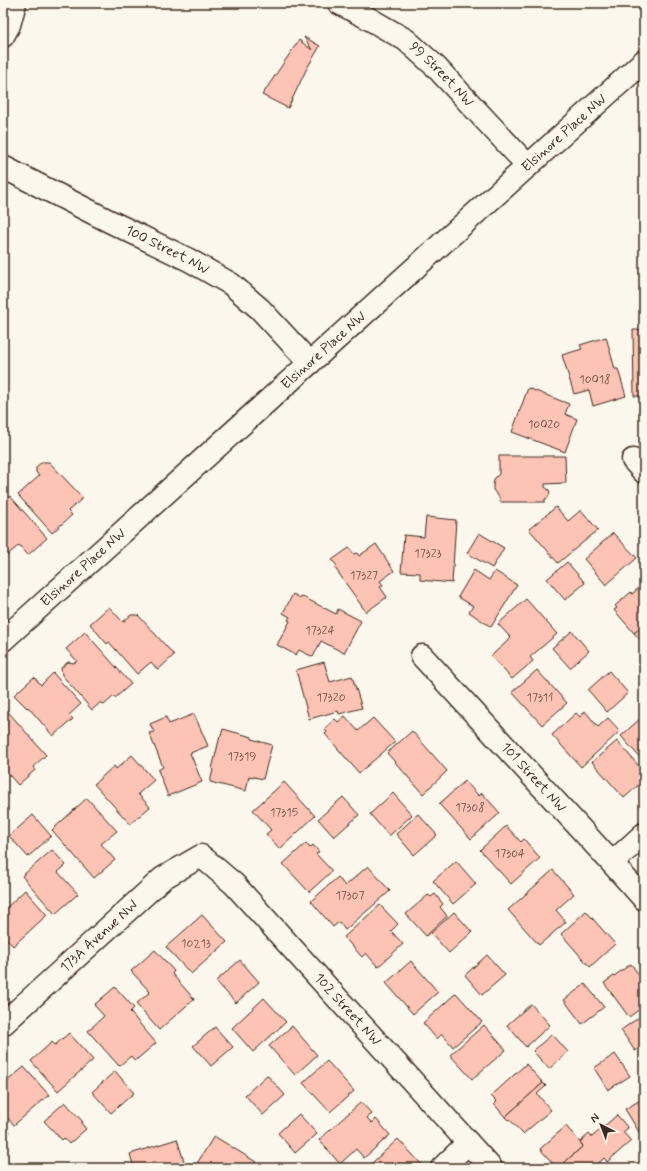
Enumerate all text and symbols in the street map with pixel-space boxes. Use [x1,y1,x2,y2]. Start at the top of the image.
street label: 99 Street NW [405,38,478,111]
street label: Elsinore Place NW [518,90,611,176]
street label: 100 Street NW [122,221,213,279]
street label: Elsinore Place NW [277,307,370,393]
house number: 10018 [579,372,611,388]
house number: 10020 [528,417,560,433]
street label: Elsinore Place NW [37,524,130,611]
house number: 17323 [414,546,442,562]
house number: 17327 [350,568,378,584]
house number: 17324 [305,623,335,639]
house number: 17320 [316,690,346,706]
house number: 17311 [527,690,553,706]
street label: 101 Street NW [497,739,570,817]
house number: 17319 [228,749,256,765]
house number: 17308 [455,800,485,816]
house number: 17315 [270,805,298,821]
house number: 17304 [495,846,525,862]
house number: 17307 [335,888,365,904]
street label: 173A Avenue NW [56,896,142,976]
house number: 10213 [181,936,211,952]
street label: 102 Street NW [310,969,385,1050]
north arrow [581,1105,621,1145]
text: N [588,1111,602,1126]

